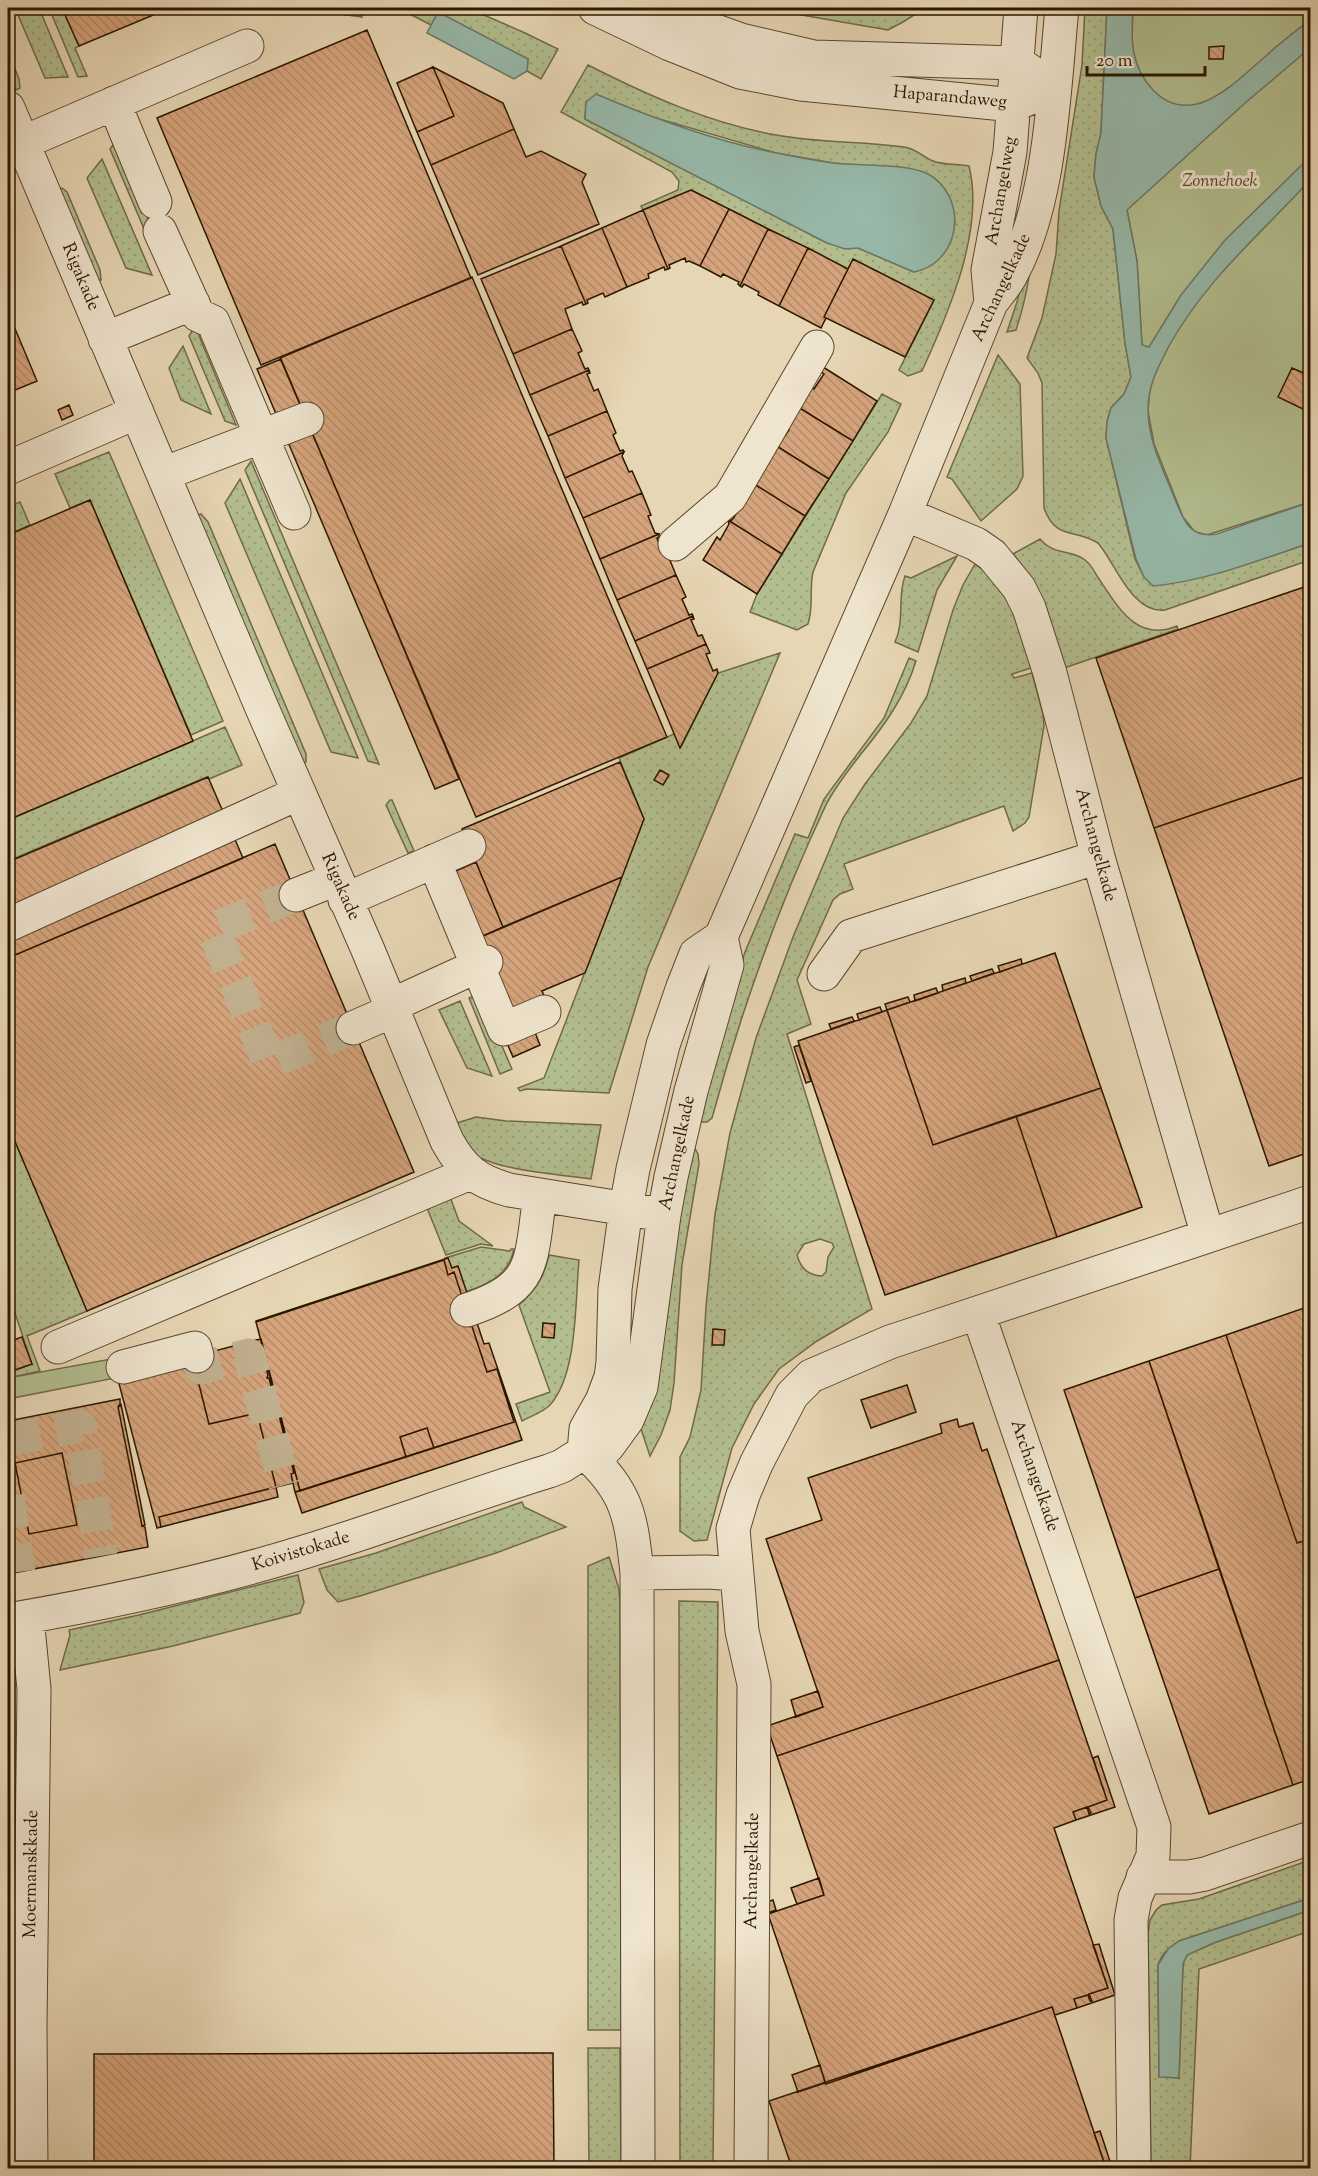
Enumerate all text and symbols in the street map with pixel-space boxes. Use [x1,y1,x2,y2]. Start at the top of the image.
scale bar [1087,39,1206,77]
text: 20 m [1096,49,1133,75]
street label: Haparandaweg [892,80,1008,116]
street label: Archangelweg [980,134,1024,248]
park label: Zonnehoek [1182,169,1258,195]
street label: Archangelkade [966,230,1038,346]
street label: Rigakade [54,239,106,315]
street label: Archangelkade [1067,785,1123,905]
street label: Rigakade [314,849,366,925]
street label: Archangelkade [653,1093,703,1213]
street label: Archangelkade [1003,1417,1065,1535]
street label: Koivistokade [249,1525,353,1579]
street label: Moermanskkade [18,1810,46,1938]
street label: Archangelkade [739,1812,767,1930]

